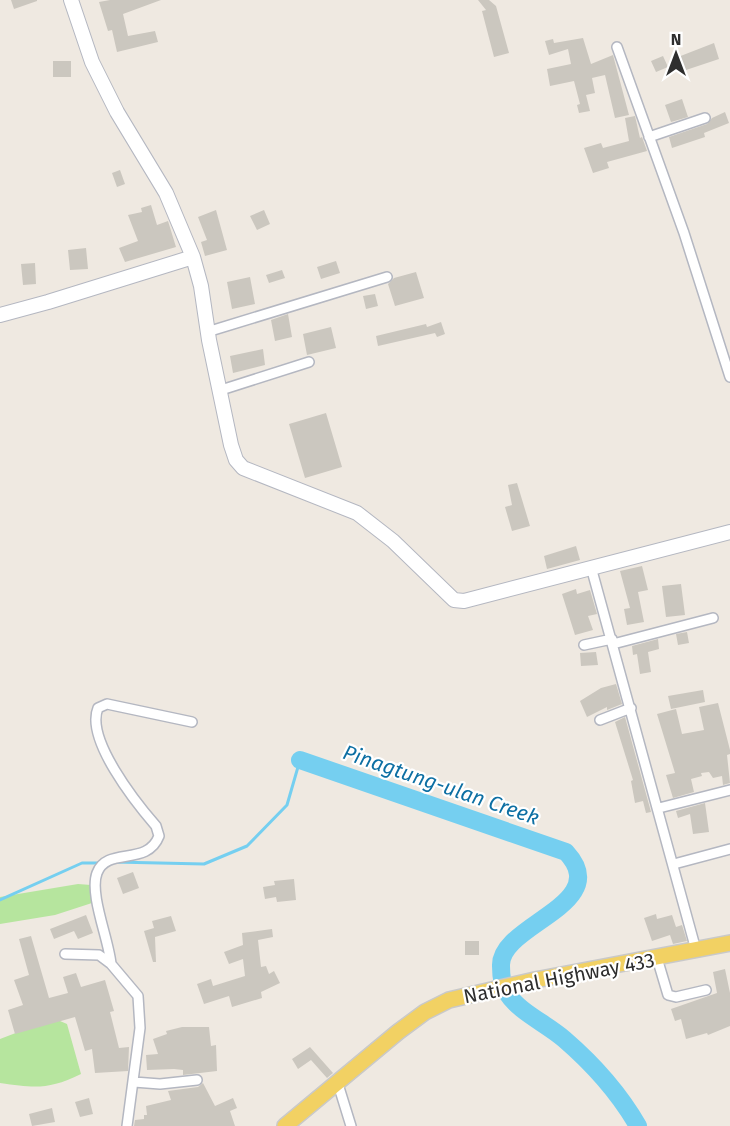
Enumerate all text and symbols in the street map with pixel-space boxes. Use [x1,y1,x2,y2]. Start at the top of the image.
north arrow [646,24,706,84]
text: N [671,30,681,49]
water label: Pinagtung-ulan Creek [339,739,543,831]
street label: National Highway 433 [461,948,657,1008]

